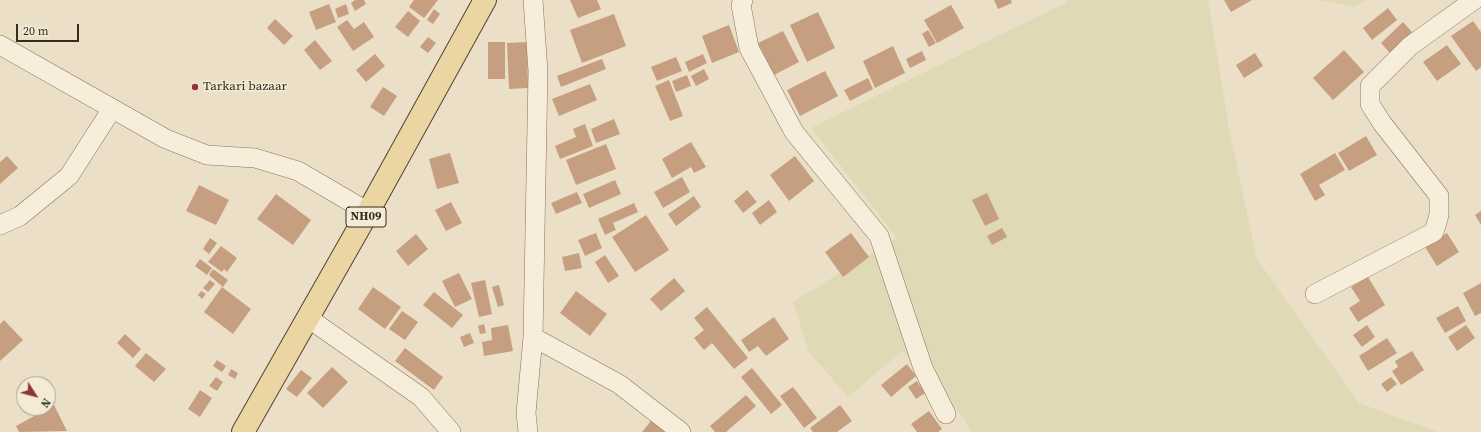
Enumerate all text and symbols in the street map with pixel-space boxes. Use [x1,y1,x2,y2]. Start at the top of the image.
scale bar [18,16,81,42]
text: 20 m [23,23,49,39]
place label: Tarkari bazaar [203,79,287,95]
marker: Tarkari bazaar [190,82,200,92]
road number: NH09 [346,207,386,227]
north arrow [16,376,56,416]
text: N [37,395,54,410]

